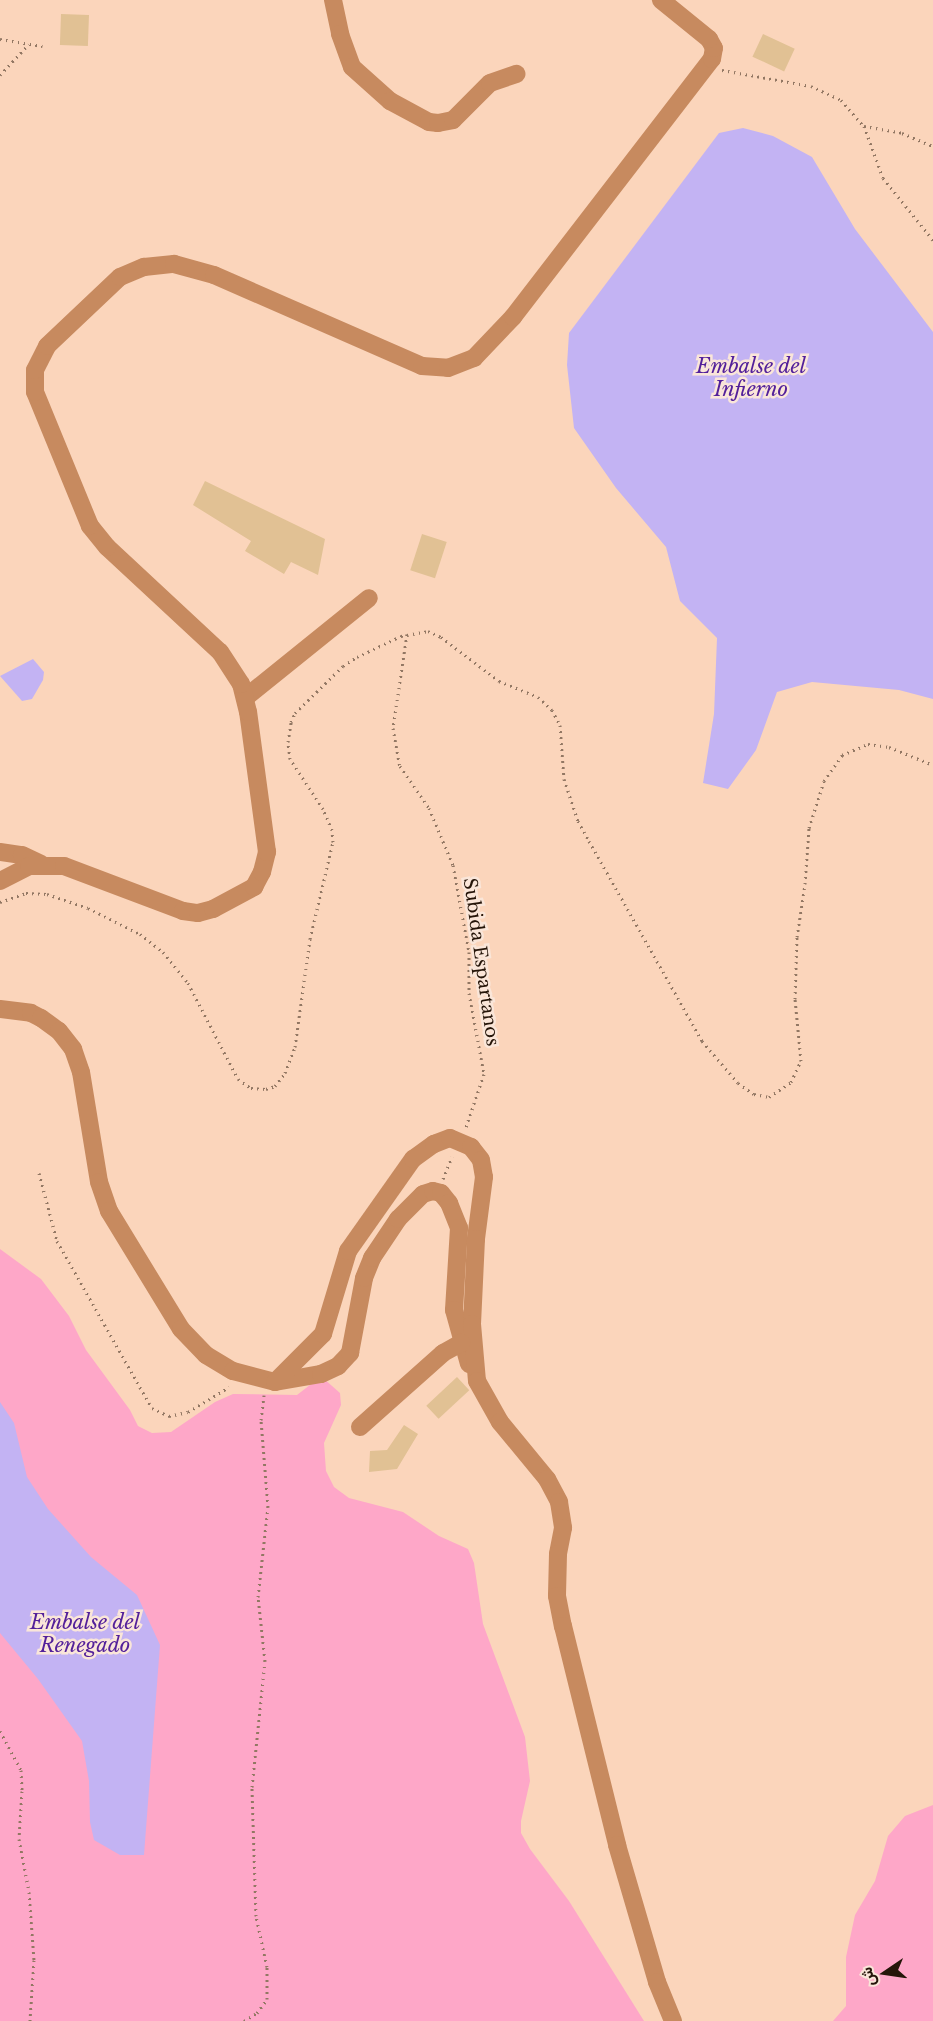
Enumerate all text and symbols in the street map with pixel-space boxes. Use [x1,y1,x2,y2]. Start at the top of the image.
water label: Embalse del Infierno [696,355,806,402]
street label: Subida Espartanos [458,876,504,1048]
water label: Embalse del Renegado [30,1611,140,1658]
north arrow [855,1943,915,2003]
text: ش [856,1965,879,1989]

